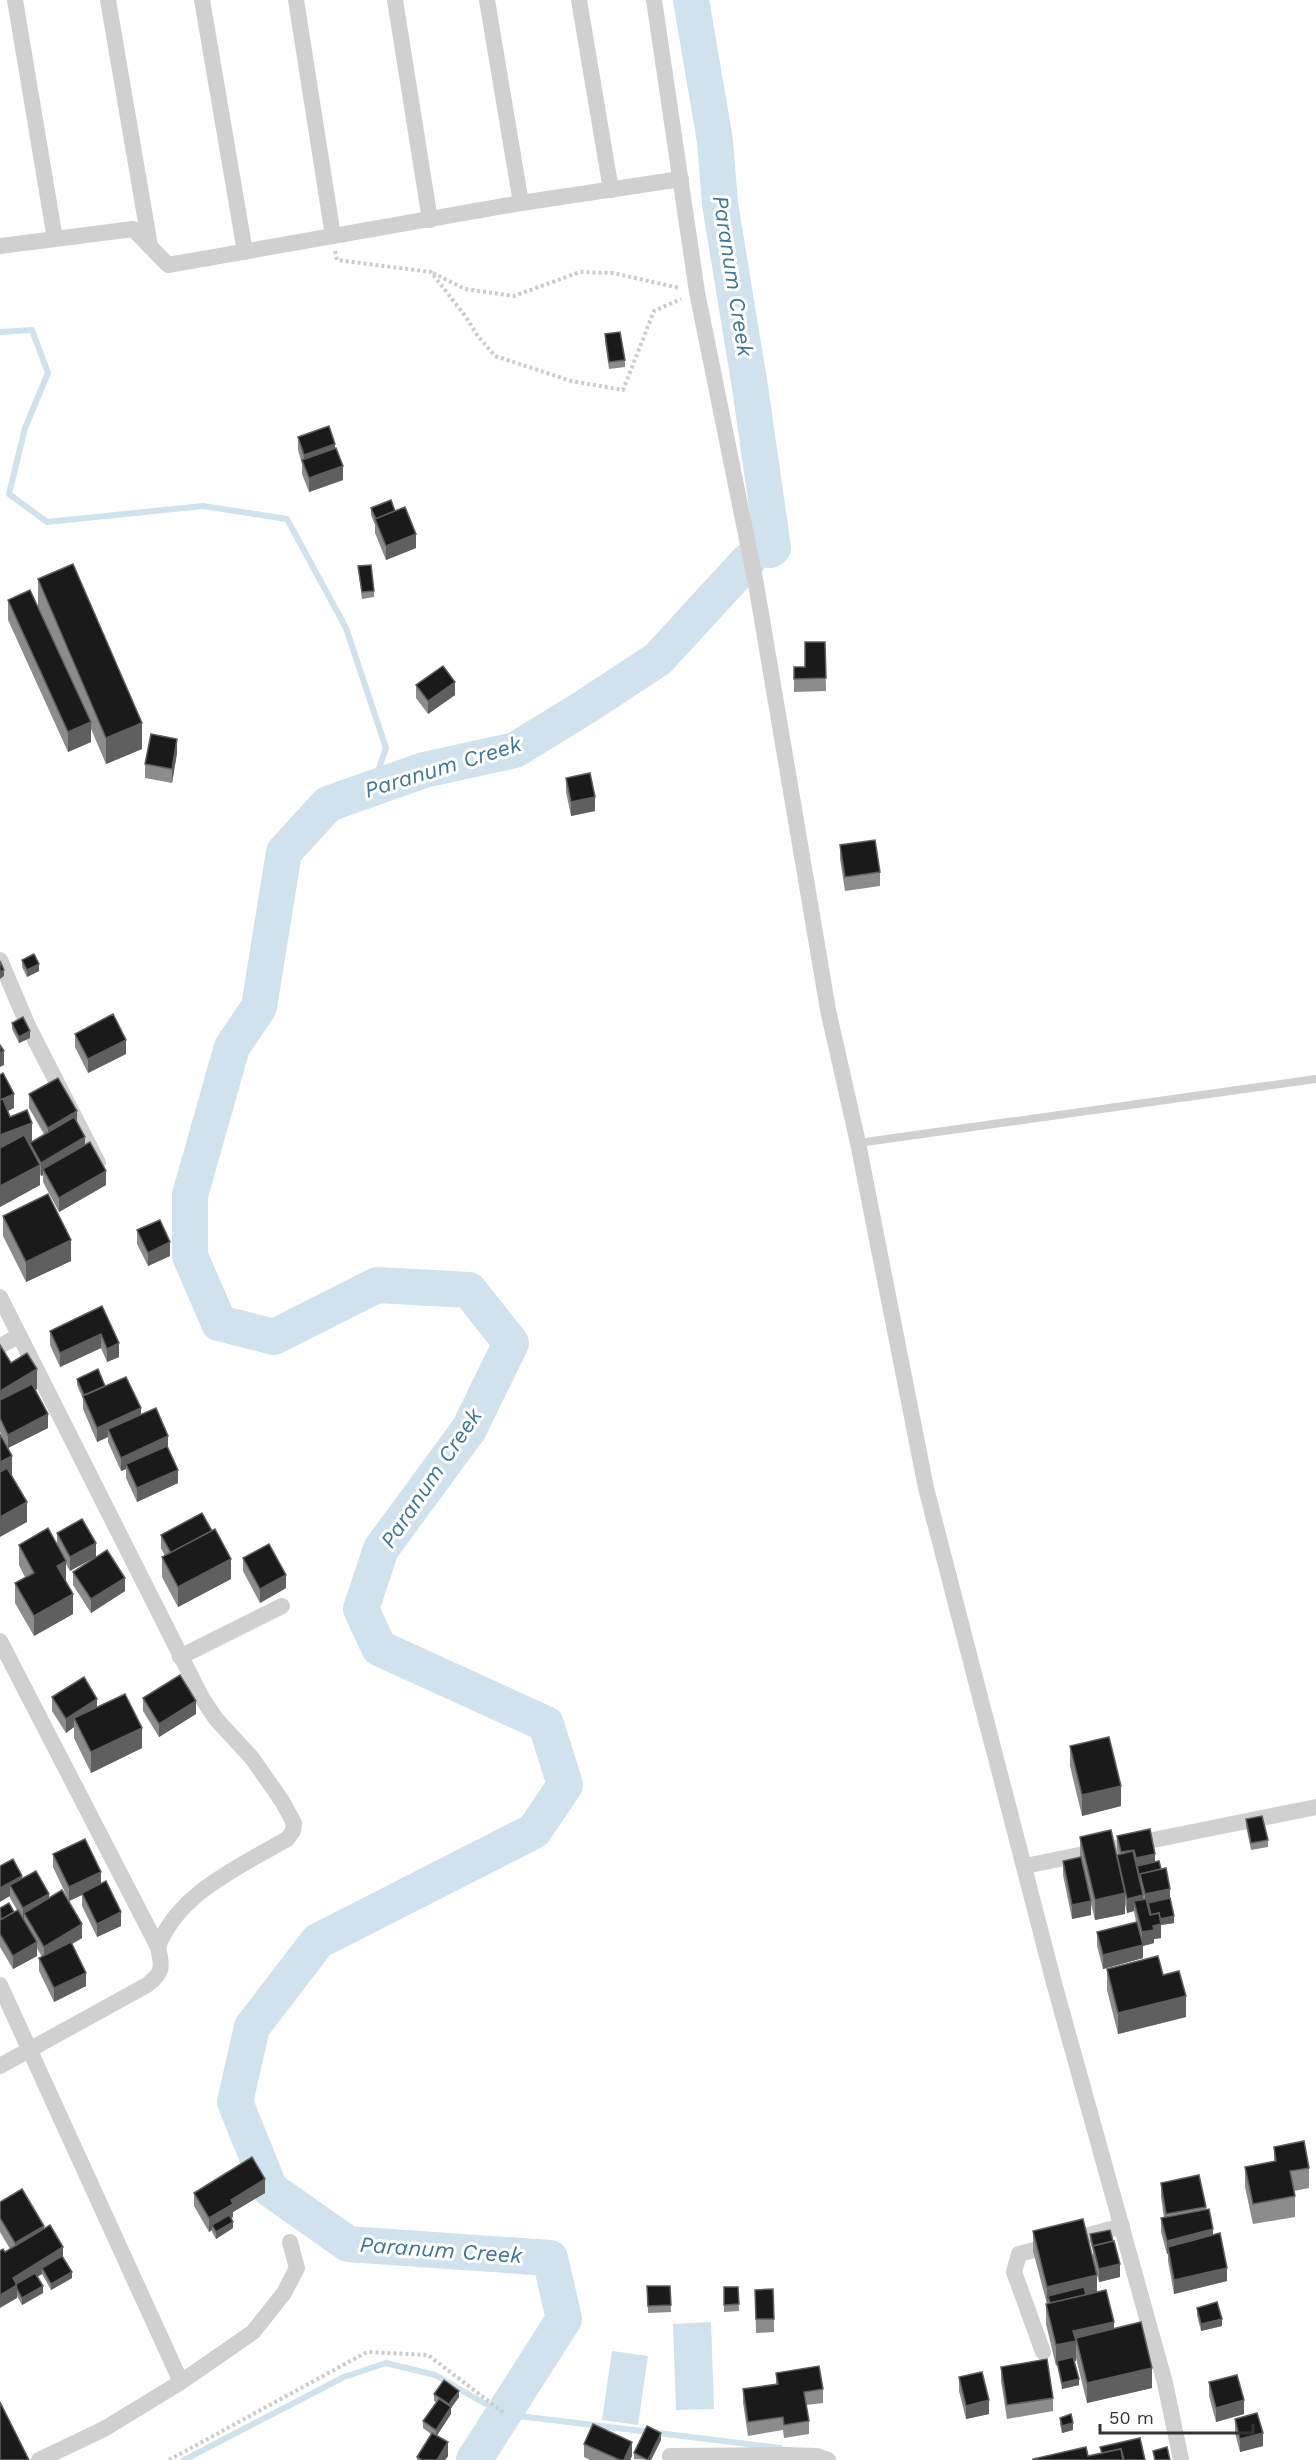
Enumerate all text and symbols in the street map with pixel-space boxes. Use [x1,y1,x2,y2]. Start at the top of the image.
water label: Paranum Creek [708,194,758,359]
water label: Paranum Creek [361,731,525,803]
water label: Paranum Creek [375,1403,487,1553]
water label: Paranum Creek [359,2232,524,2268]
scale bar [1100,2397,1253,2435]
text: 50 m [1109,2407,1154,2428]

